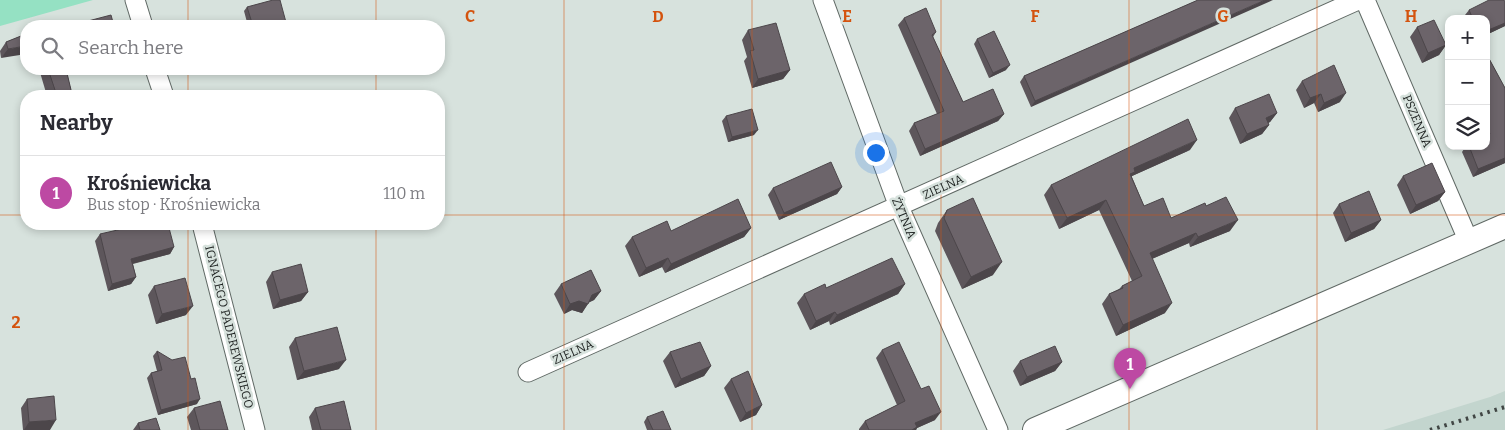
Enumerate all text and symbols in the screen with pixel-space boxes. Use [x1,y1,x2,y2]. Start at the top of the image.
text: C [465,7,475,26]
text: D [652,7,664,26]
text: E [842,7,852,26]
text: F [1031,7,1040,26]
text: G [1217,7,1229,26]
text: H [1405,7,1418,26]
map controls [1445,15,1490,150]
button: + [1445,15,1490,60]
search box [20,20,445,75]
icon: search [38,34,66,62]
text: Search here [78,36,183,59]
button: − [1445,60,1490,105]
street label: PSZENNA [1400,93,1435,150]
button: layers [1445,105,1490,150]
text: Nearby [40,110,113,136]
your location [863,140,889,166]
text: Krośniewicka [87,172,211,195]
street label: ZIELNA [920,172,966,202]
text: 1 [53,184,59,203]
text: 110 m [383,184,425,203]
text: Bus stop · Krośniewicka [87,195,260,214]
street label: ŻYTNIA [889,195,920,241]
street label: IGNACEGO PADEREWSKIEGO [202,244,256,410]
text: 2 [11,313,21,332]
street label: ZIELNA [550,337,596,367]
pin: 1 [1114,348,1146,389]

